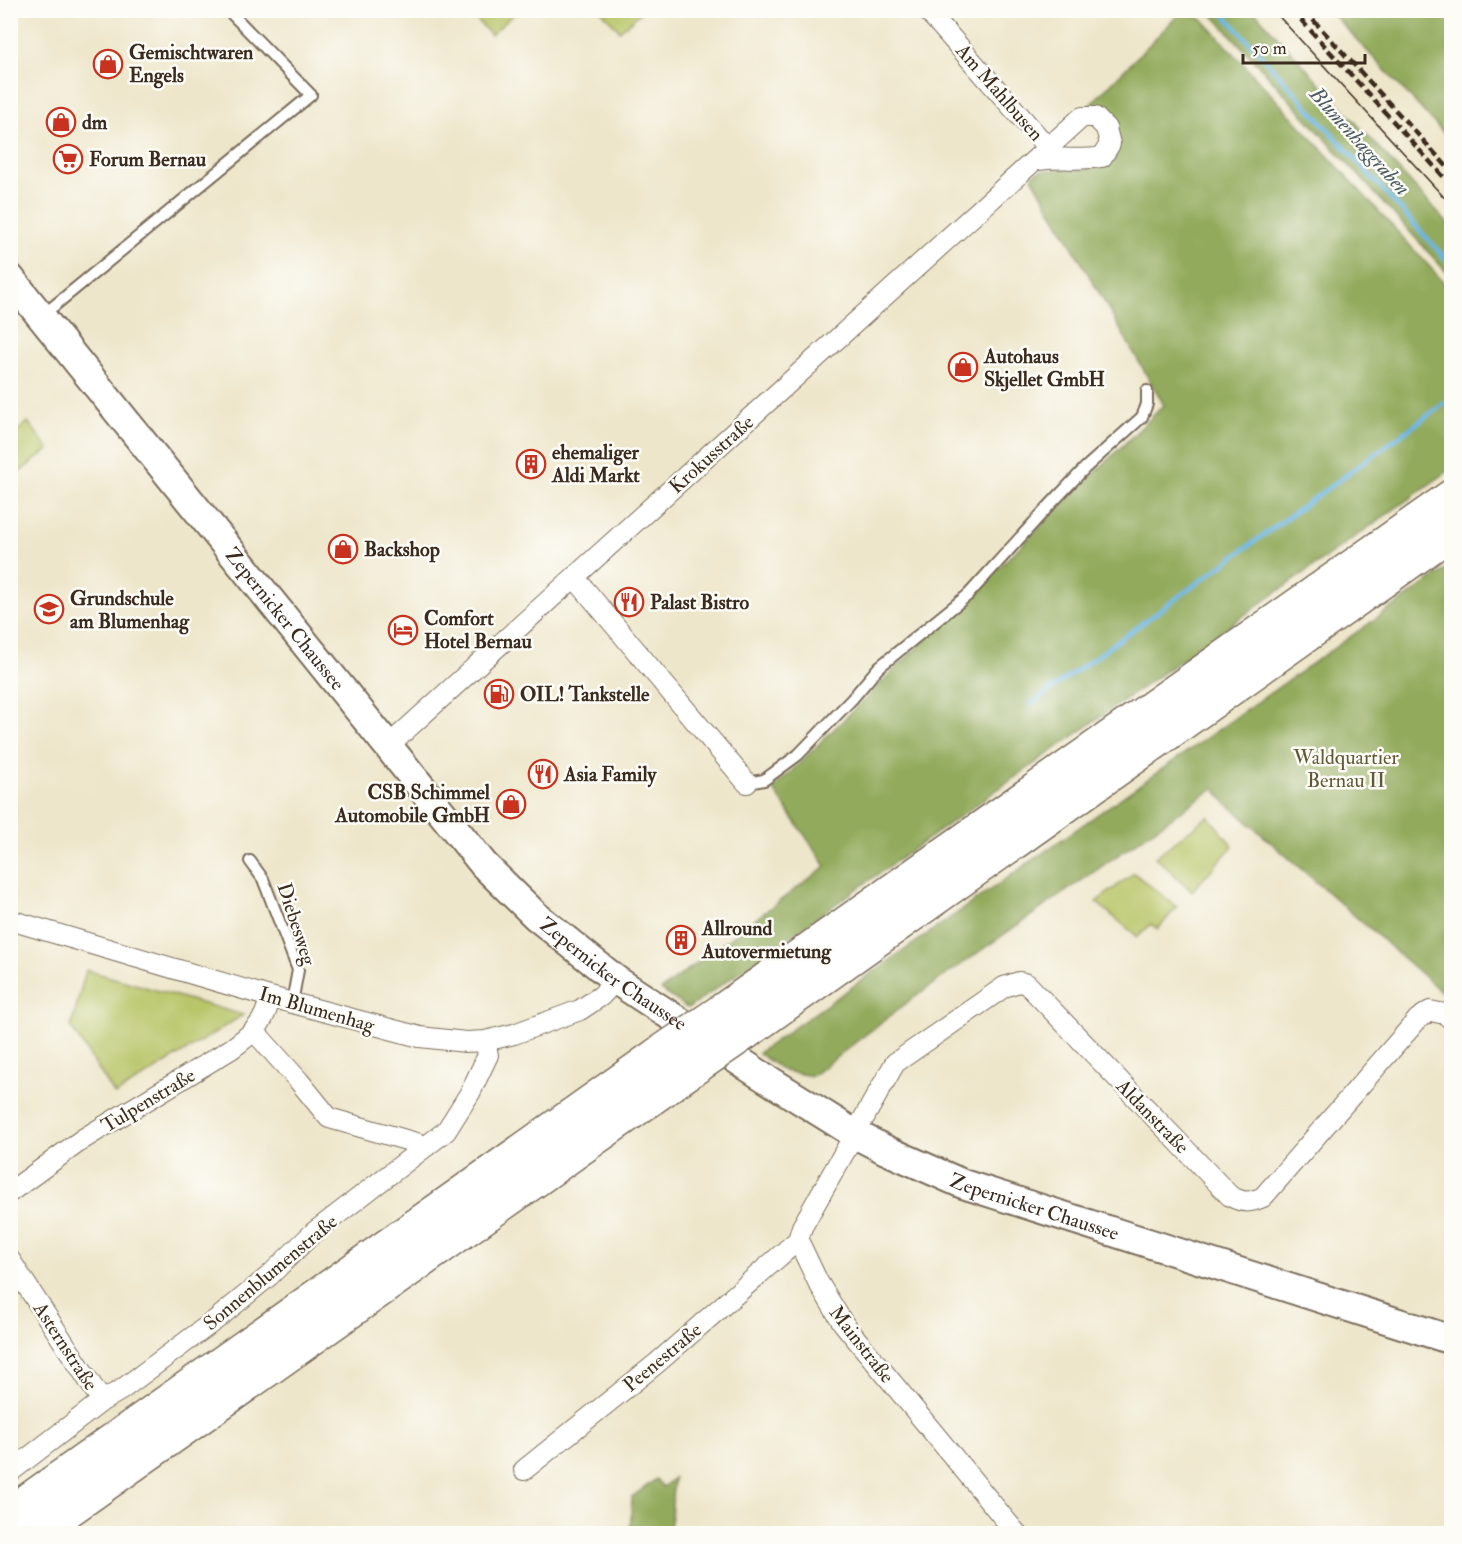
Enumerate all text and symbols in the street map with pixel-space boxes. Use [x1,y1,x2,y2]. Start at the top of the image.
scale bar [1243,27,1364,65]
text: 50 m [1252,37,1287,60]
street label: Am Mahlbusen [950,38,1049,146]
place label: Gemischtwaren Engels [129,40,254,89]
shop icon: Gemischtwaren Engels [92,48,124,80]
water label: Blumenhaggraben [1303,81,1416,201]
shop icon: dm [45,106,77,138]
place label: dm [82,110,108,135]
supermarket icon: Forum Bernau [52,143,84,175]
place label: Forum Bernau [89,147,207,172]
place label: Autohaus Skjellet GmbH [983,344,1105,392]
shop icon: Autohaus Skjellet GmbH [947,351,979,383]
street label: Krokusstraße [664,410,759,499]
place label: ehemaliger Aldi Markt [551,440,640,488]
building icon: ehemaliger Aldi Markt [515,448,547,480]
shop icon: Backshop [327,533,359,565]
place label: Backshop [364,537,440,563]
street label: Zepernicker Chaussee [220,543,350,696]
place label: Grundschule am Blumenhag [70,586,190,635]
restaurant icon: Palast Bistro [613,586,645,618]
place label: Palast Bistro [650,590,749,615]
school or university icon: Grundschule am Blumenhag [33,593,65,625]
place label: Comfort Hotel Bernau [424,606,532,654]
hotel icon: Comfort Hotel Bernau [387,614,419,646]
fuel station icon: OIL! Tankstelle [483,678,515,710]
place label: OIL! Tankstelle [520,682,650,707]
park label: Waldquartier Bernau II [1292,745,1399,793]
restaurant icon: Asia Family [527,758,559,790]
place label: Asia Family [563,762,657,788]
place label: CSB Schimmel Automobile GmbH [334,780,491,828]
shop icon: CSB Schimmel Automobile GmbH [495,788,527,820]
street label: Diebesweg [271,880,322,970]
street label: Zepernicker Chaussee [534,912,691,1036]
place label: Allround Autovermietung [701,916,832,965]
building icon: Allround Autovermietung [665,924,697,956]
street label: Im Blumenhag [256,981,379,1038]
street label: Tulpenstraße [97,1063,200,1139]
street label: Aldanstraße [1110,1073,1194,1159]
street label: Zepernicker Chaussee [946,1168,1122,1246]
street label: Sonnenblumenstraße [198,1209,342,1336]
street label: Asternstraße [27,1297,103,1395]
street label: Mainstraße [824,1301,900,1388]
street label: Peenestraße [618,1317,707,1397]

